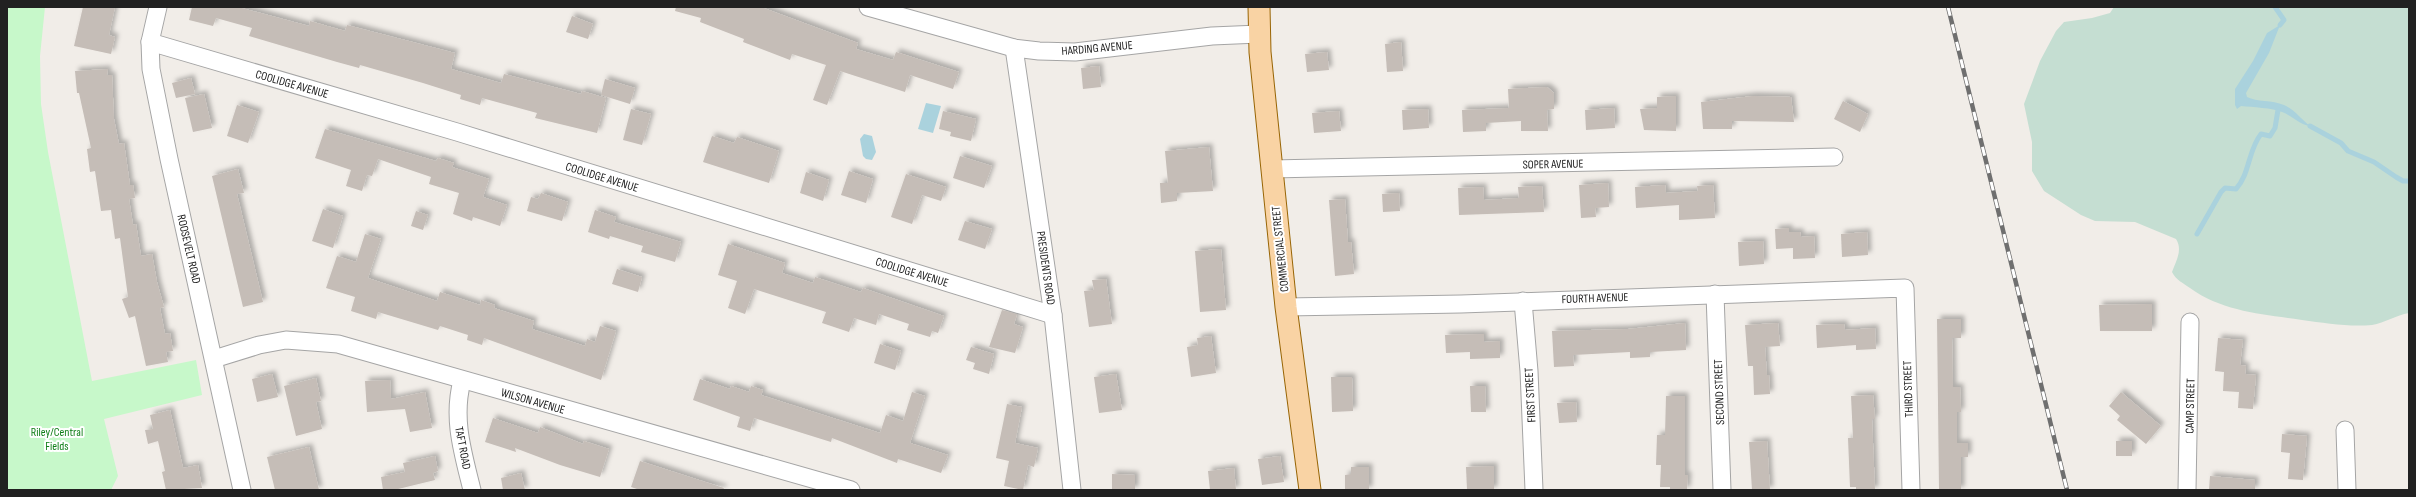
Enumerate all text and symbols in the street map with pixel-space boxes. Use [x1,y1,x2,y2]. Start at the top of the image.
street label: HARDING AVENUE [1061,38,1133,59]
street label: COOLIDGE AVENUE [254,67,330,102]
street label: SOPER AVENUE [1523,156,1584,173]
street label: COOLIDGE AVENUE [564,159,640,196]
street label: COMMERCIAL STREET [1269,205,1292,293]
street label: ROOSEVELT ROAD [173,213,204,285]
street label: PRESIDENTS ROAD [1033,230,1058,306]
street label: COOLIDGE AVENUE [874,254,950,291]
street label: FOURTH AVENUE [1561,290,1629,307]
street label: SECOND STREET [1711,359,1728,425]
street label: THIRD STREET [1900,360,1917,418]
street label: FIRST STREET [1522,367,1539,423]
street label: CAMP STREET [2183,378,2198,434]
street label: WILSON AVENUE [499,385,567,418]
park label: Riley/Central Fields [31,425,83,454]
street label: TAFT ROAD [451,425,474,471]

